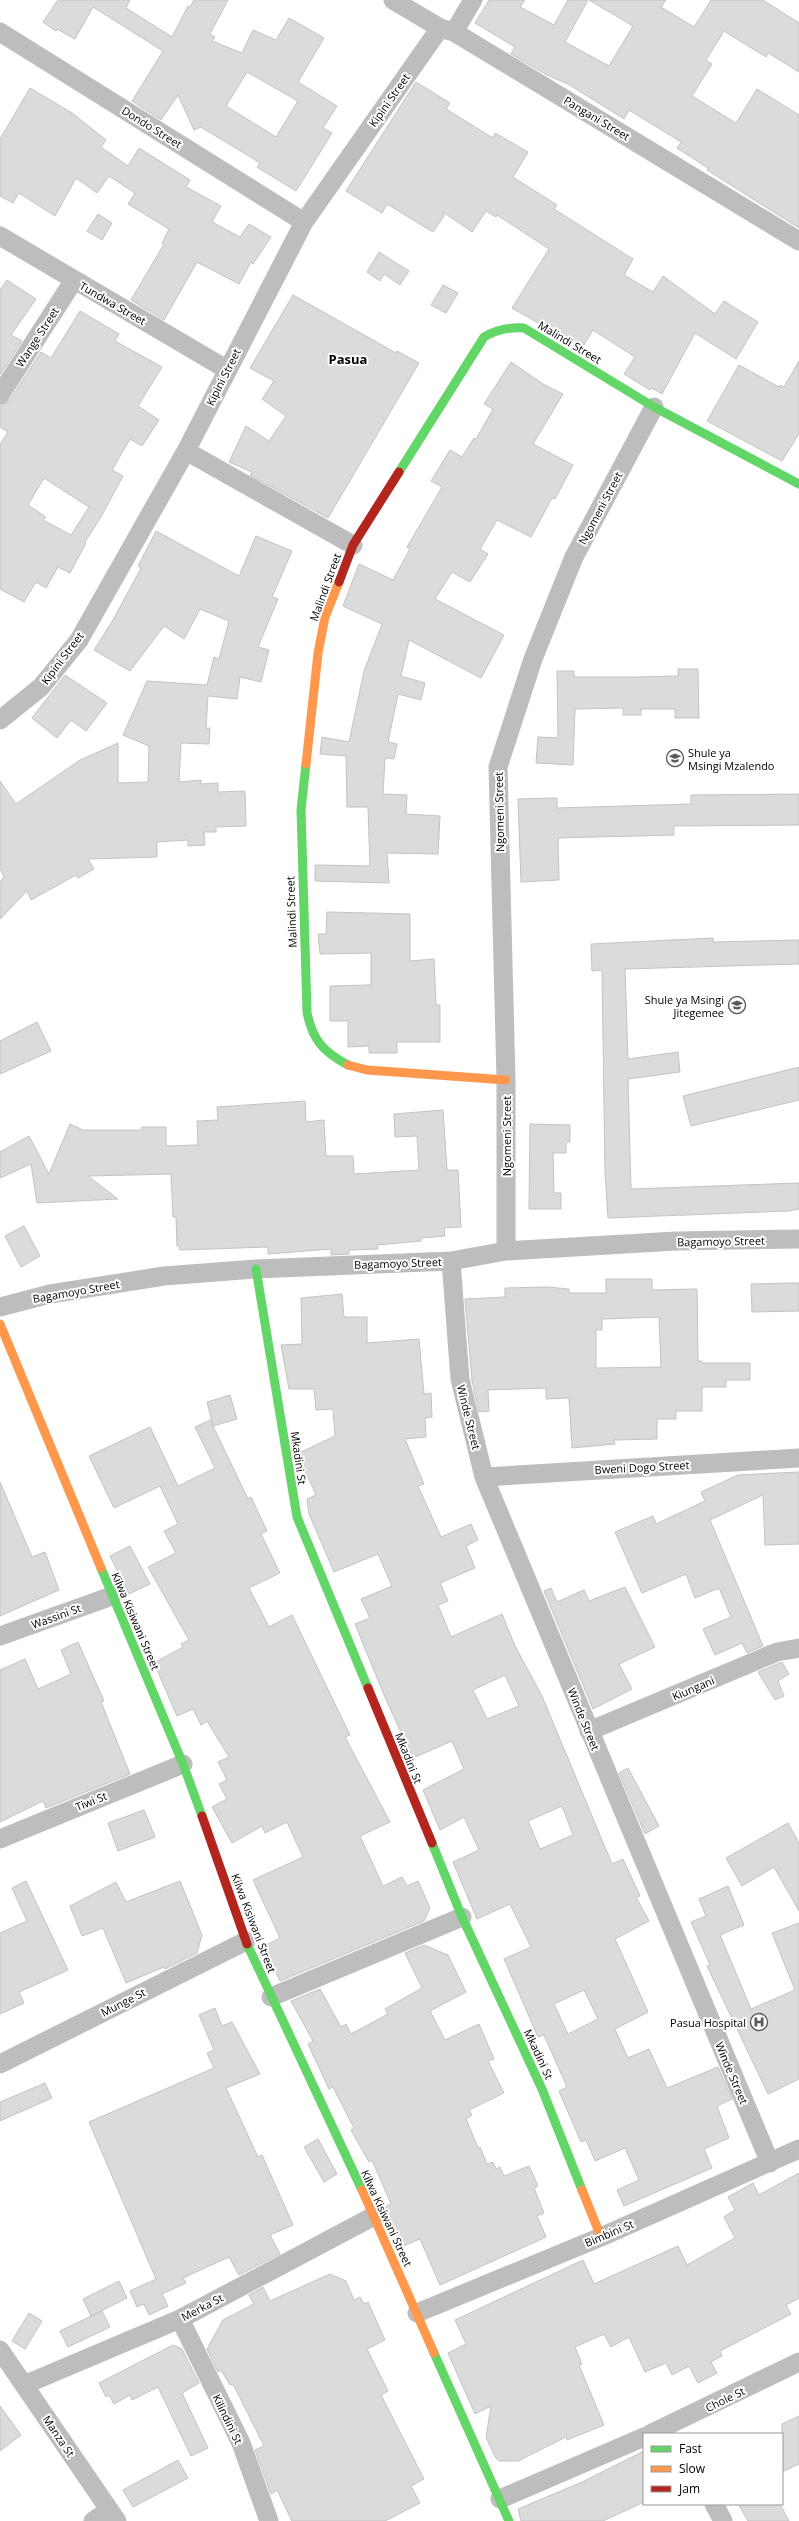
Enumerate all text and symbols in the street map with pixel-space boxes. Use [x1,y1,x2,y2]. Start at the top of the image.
street label: Kipini Street [365,70,413,130]
street label: Pangani Street [561,92,633,144]
street label: Dondo Street [119,103,185,151]
street label: Tundwa Street [77,278,149,328]
street label: Wange Street [12,304,62,370]
street label: Malindi Street [536,317,605,367]
street label: Kipini Street [202,346,244,408]
district label: Pasua [329,350,367,368]
street label: Ngomeni Street [575,469,626,547]
street label: Malindi Street [306,551,344,623]
street label: Kipini Street [37,629,87,687]
place label: Shule ya Msingi Mzalendo [688,745,775,773]
school or university icon: Shule ya Msingi Mzalendo [665,748,685,768]
street label: Ngomeni Street [491,772,507,852]
street label: Malindi Street [282,876,300,948]
place label: Shule ya Msingi Jitegemee [645,992,724,1020]
school or university icon: Shule ya Msingi Jitegemee [727,995,747,1015]
street label: Ngomeni Street [499,1096,514,1176]
street label: Bagamoyo Street [677,1233,765,1249]
street label: Bagamoyo Street [354,1254,442,1272]
street label: Bagamoyo Street [31,1276,121,1306]
street label: Winde Street [454,1383,484,1451]
street label: Mkadini St [288,1430,310,1486]
street label: Bweni Dogo Street [594,1457,690,1477]
street label: Kilwa Kisiwani Street [109,1570,163,1672]
street label: Wassini St [29,1600,83,1632]
street label: Kiungani [670,1672,716,1704]
street label: Winde Street [565,1686,603,1753]
street label: Mkadini St [392,1730,426,1786]
street label: Tiwi St [73,1788,109,1814]
street label: Kilwa Kisiwani Street [228,1871,280,1975]
street label: Munge St [98,1984,148,2020]
hospital icon: Pasua Hospital [749,2012,769,2032]
place label: Pasua Hospital [670,2015,746,2030]
street label: Mkadini St [521,2027,557,2082]
street label: Winde Street [712,2040,752,2106]
street label: Kilwa Kisiwani Street [358,2167,416,2269]
street label: Bimbini St [582,2216,636,2250]
street label: Merka St [178,2290,226,2324]
street label: Chole St [703,2383,747,2415]
street label: Kilindini St [209,2392,247,2446]
street label: Manza St [40,2412,78,2460]
legend [643,2433,783,2505]
text: Fast [679,2440,702,2457]
text: Slow [679,2460,706,2477]
text: Jam [678,2480,700,2497]

